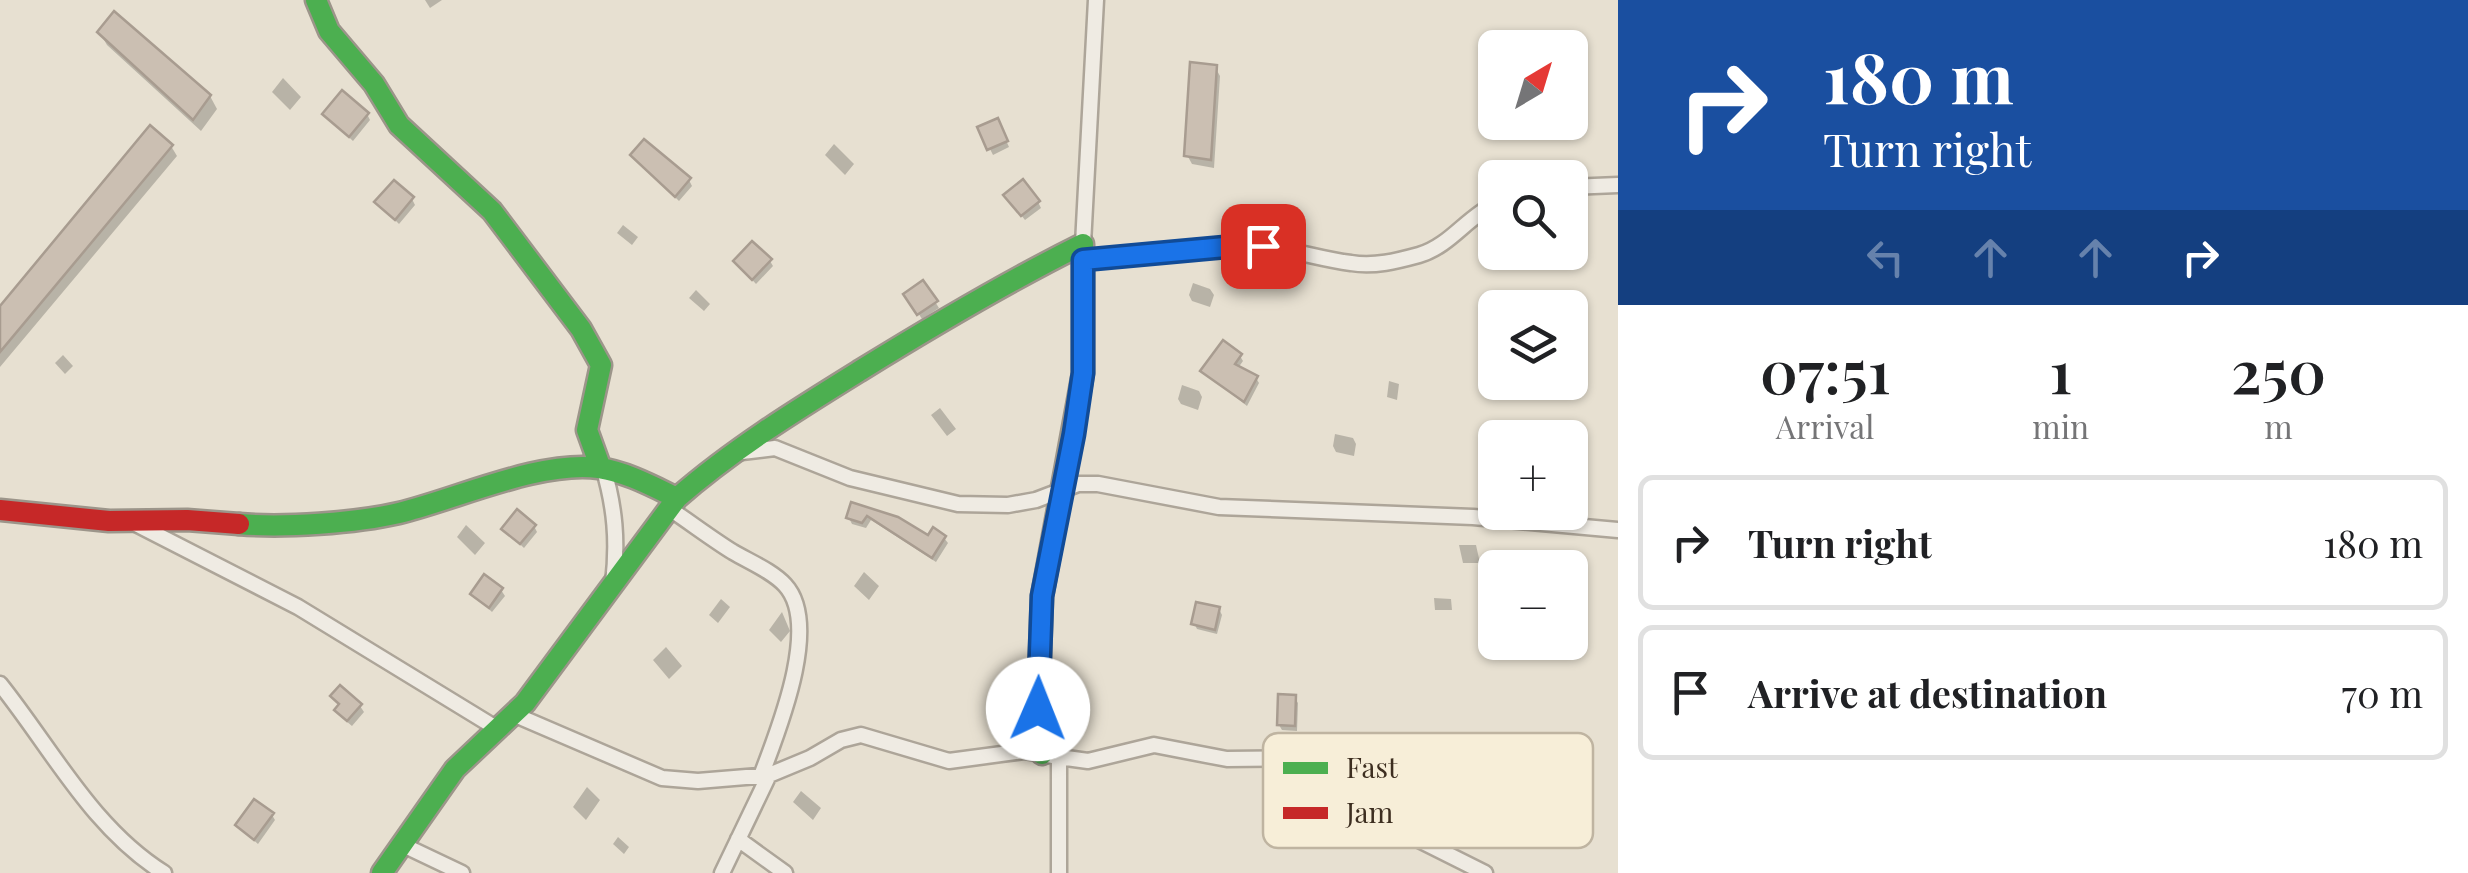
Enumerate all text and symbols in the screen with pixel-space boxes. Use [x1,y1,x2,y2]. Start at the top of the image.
text: 180 m [1823,28,2014,122]
north arrow [1478,30,1588,140]
map controls [1478,30,1588,660]
icon: right [1658,40,1788,170]
text: Turn right [1823,118,2031,178]
button: search [1478,160,1588,270]
pin [1221,204,1306,289]
icon: arrive [1236,219,1291,274]
icon: left [1858,230,1913,285]
icon: ahead [1963,230,2018,285]
icon: ahead [2068,230,2123,285]
icon: right [2173,230,2228,285]
button: layers [1478,290,1588,400]
text: 07:51 [1760,329,1890,409]
text: 1 [2049,329,2072,409]
text: 250 [2231,329,2326,409]
text: Arrival [1776,404,1874,447]
text: min [2032,404,2089,447]
text: m [2264,404,2293,447]
button: + [1478,420,1588,530]
icon: right [1663,515,1718,570]
text: Turn right [1748,517,1932,568]
text: 180 m [2323,517,2423,568]
button: − [1478,550,1588,660]
position arrow [986,657,1090,761]
icon: arrive [1663,665,1718,720]
text: Arrive at destination [1748,667,2107,718]
text: 70 m [2342,667,2423,718]
legend [1263,733,1593,848]
text: Fast [1346,748,1399,785]
text: Jam [1345,793,1393,830]

